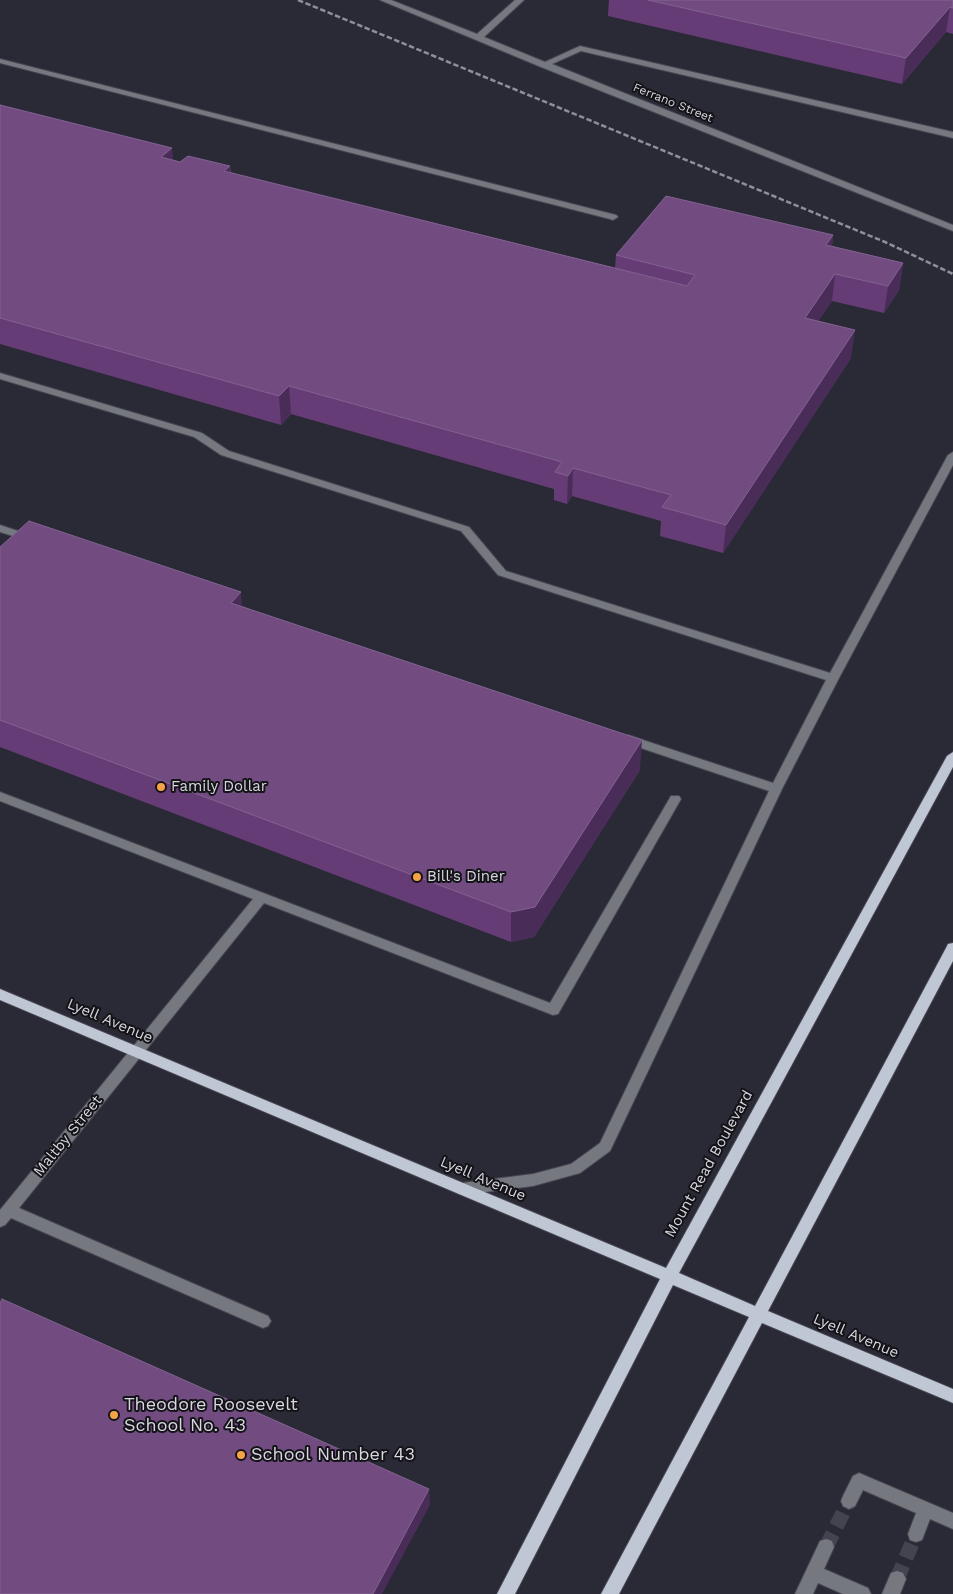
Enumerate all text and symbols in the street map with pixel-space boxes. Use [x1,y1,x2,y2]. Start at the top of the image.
street label: Ferrano Street [631,80,715,126]
place label: Family Dollar [171,778,267,796]
marker: Family Dollar [155,781,167,793]
place label: Bill's Diner [427,868,505,886]
marker: Bill's Diner [411,871,423,883]
street label: Lyell Avenue [64,995,156,1047]
street label: Mount Read Boulevard [661,1087,757,1241]
street label: Maltby Street [30,1092,106,1180]
street label: Lyell Avenue [437,1153,529,1205]
street label: Lyell Avenue [810,1310,902,1362]
place label: Theodore Roosevelt School No. 43 [124,1394,298,1436]
marker: Theodore Roosevelt School No. 43 [108,1409,120,1421]
place label: School Number 43 [251,1444,415,1466]
marker: School Number 43 [235,1449,247,1461]

